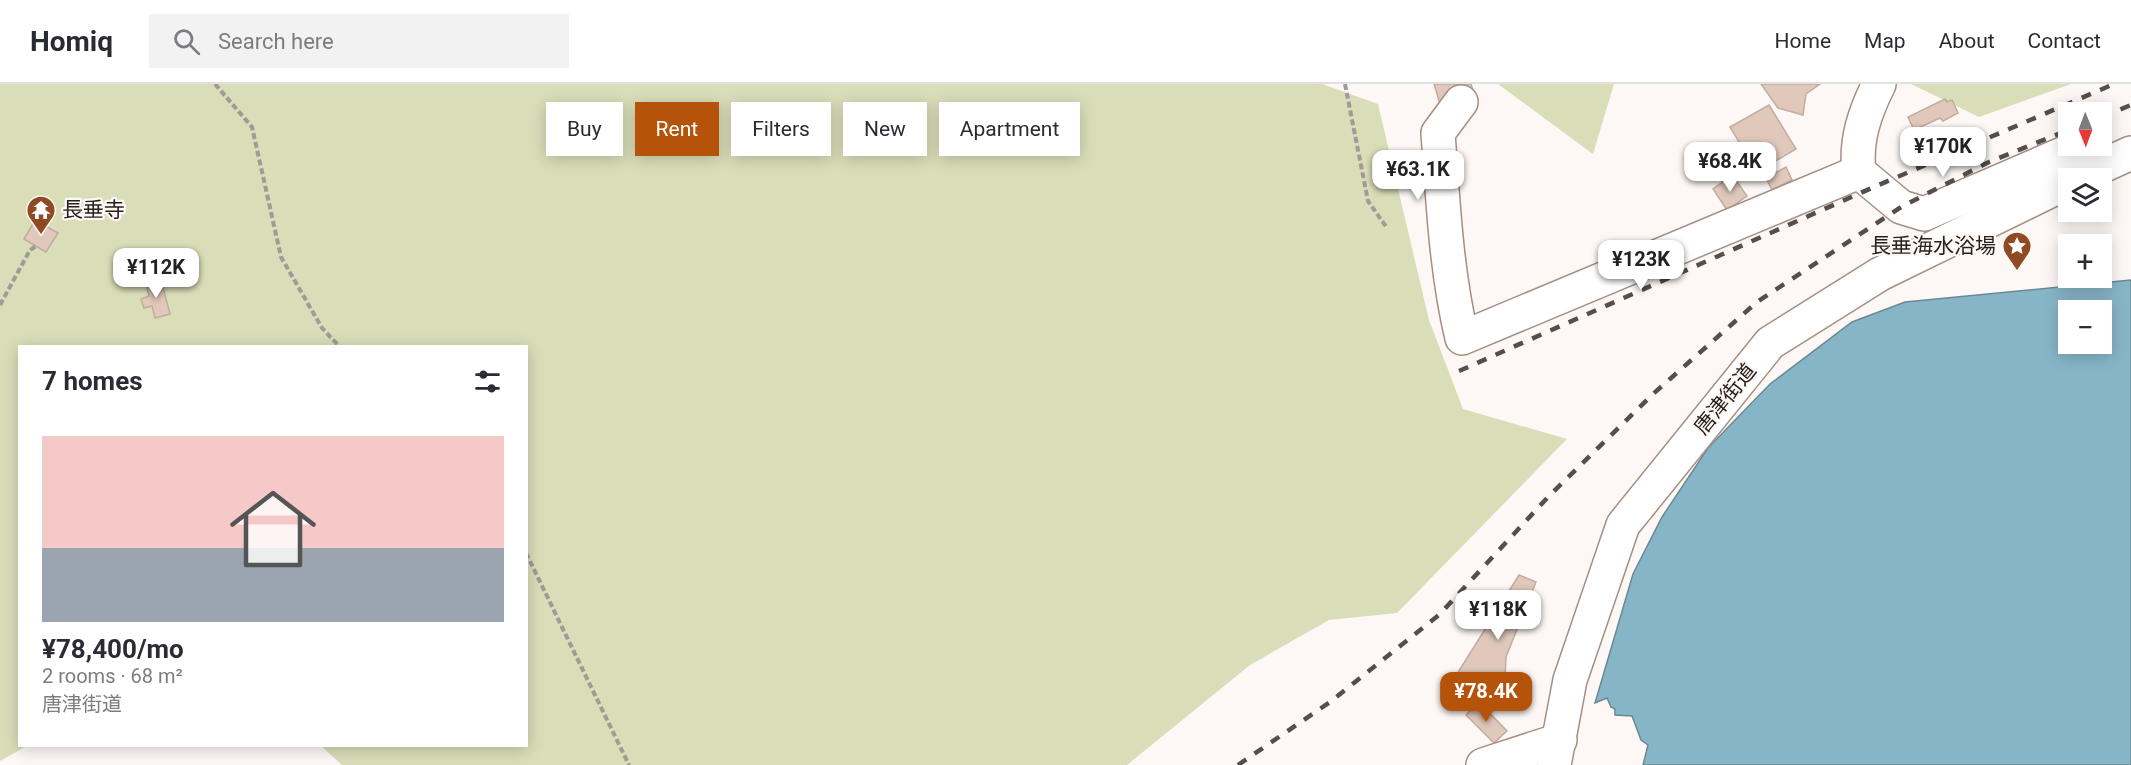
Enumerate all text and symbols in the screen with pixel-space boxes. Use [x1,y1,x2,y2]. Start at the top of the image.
search box [149,14,569,68]
text: Homiq [30,25,113,58]
icon: search [170,25,203,58]
text: Search here [218,29,334,54]
text: Home [1775,29,1831,53]
text: Map [1864,29,1906,53]
text: About [1939,29,1995,53]
text: Contact [2028,29,2101,53]
chip: Buy [546,102,623,156]
chip: Rent [635,102,719,156]
chip: Filters [731,102,831,156]
chip: New [843,102,927,156]
chip: Apartment [939,102,1080,156]
north arrow [2058,102,2112,156]
map controls [2058,102,2112,354]
pin: ¥170K [1901,127,1985,178]
text: ¥170K [1914,134,1972,158]
pin: ¥68.4K [1681,142,1779,193]
text: ¥68.4K [1698,149,1762,173]
pin: ¥63.1K [1369,150,1467,201]
text: ¥63.1K [1386,157,1450,181]
button: layers [2058,168,2112,222]
temple icon: 長垂寺 [25,194,57,236]
place label: 長垂寺 [62,198,125,222]
place icon: 長垂海水浴場 [2001,230,2033,272]
place label: 長垂海水浴場 [1870,234,1996,258]
button: + [2058,234,2112,288]
pin: ¥123K [1599,240,1683,291]
text: ¥123K [1612,247,1670,271]
pin: ¥112K [114,248,198,299]
text: ¥112K [127,255,185,279]
button: − [2058,300,2112,354]
street label: 唐津街道 [1689,359,1761,439]
icon: filters [471,365,504,398]
text: 7 homes [42,366,143,396]
icon: home [219,475,327,583]
pin: ¥118K [1456,590,1540,641]
text: ¥118K [1469,597,1527,621]
text: ¥78,400/mo [42,634,184,664]
text: 2 rooms · 68 m² [42,664,183,688]
pin: ¥78.4K [1437,672,1535,723]
text: ¥78.4K [1454,679,1518,703]
text: 唐津街道 [42,692,122,716]

